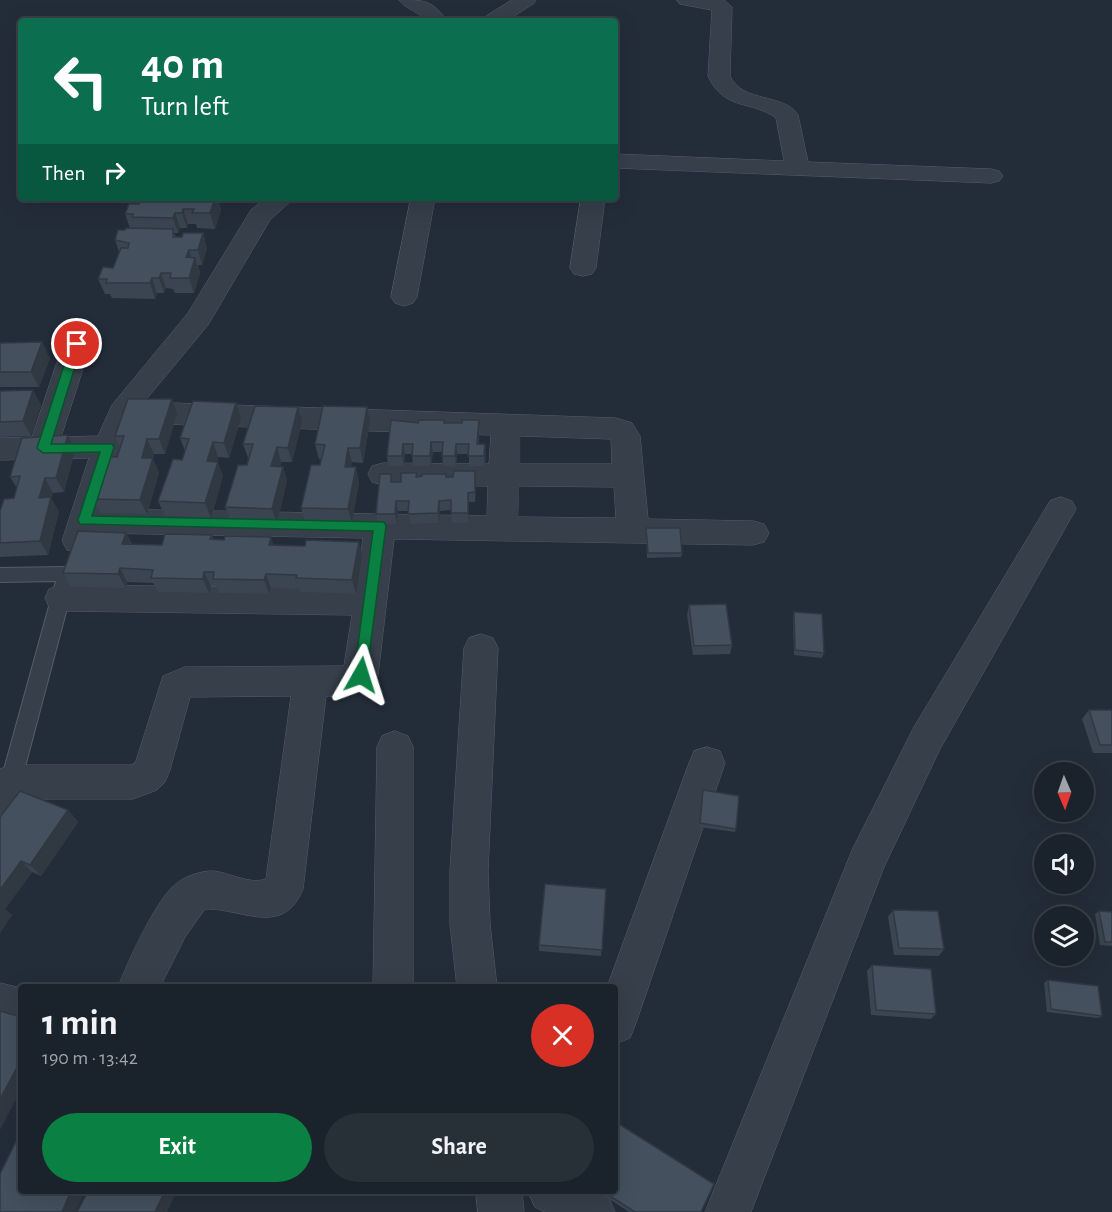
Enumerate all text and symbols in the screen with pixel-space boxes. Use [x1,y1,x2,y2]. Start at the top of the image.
icon: left [42,42,120,120]
text: 40 m [141,44,224,86]
text: Turn left [141,93,229,120]
icon: right [98,156,131,189]
text: Then [42,162,86,184]
pin [51,318,102,369]
icon: arrive [60,327,93,360]
position arrow [329,643,393,707]
north arrow [1034,762,1094,822]
map controls [1034,762,1094,966]
button: sound [1034,834,1094,894]
button: layers [1034,906,1094,966]
button: close [531,1004,594,1067]
text: 1 min [42,1005,118,1041]
text: 190 m · 13:42 [42,1048,138,1068]
button: Exit [42,1113,312,1182]
button: Share [324,1113,594,1182]

